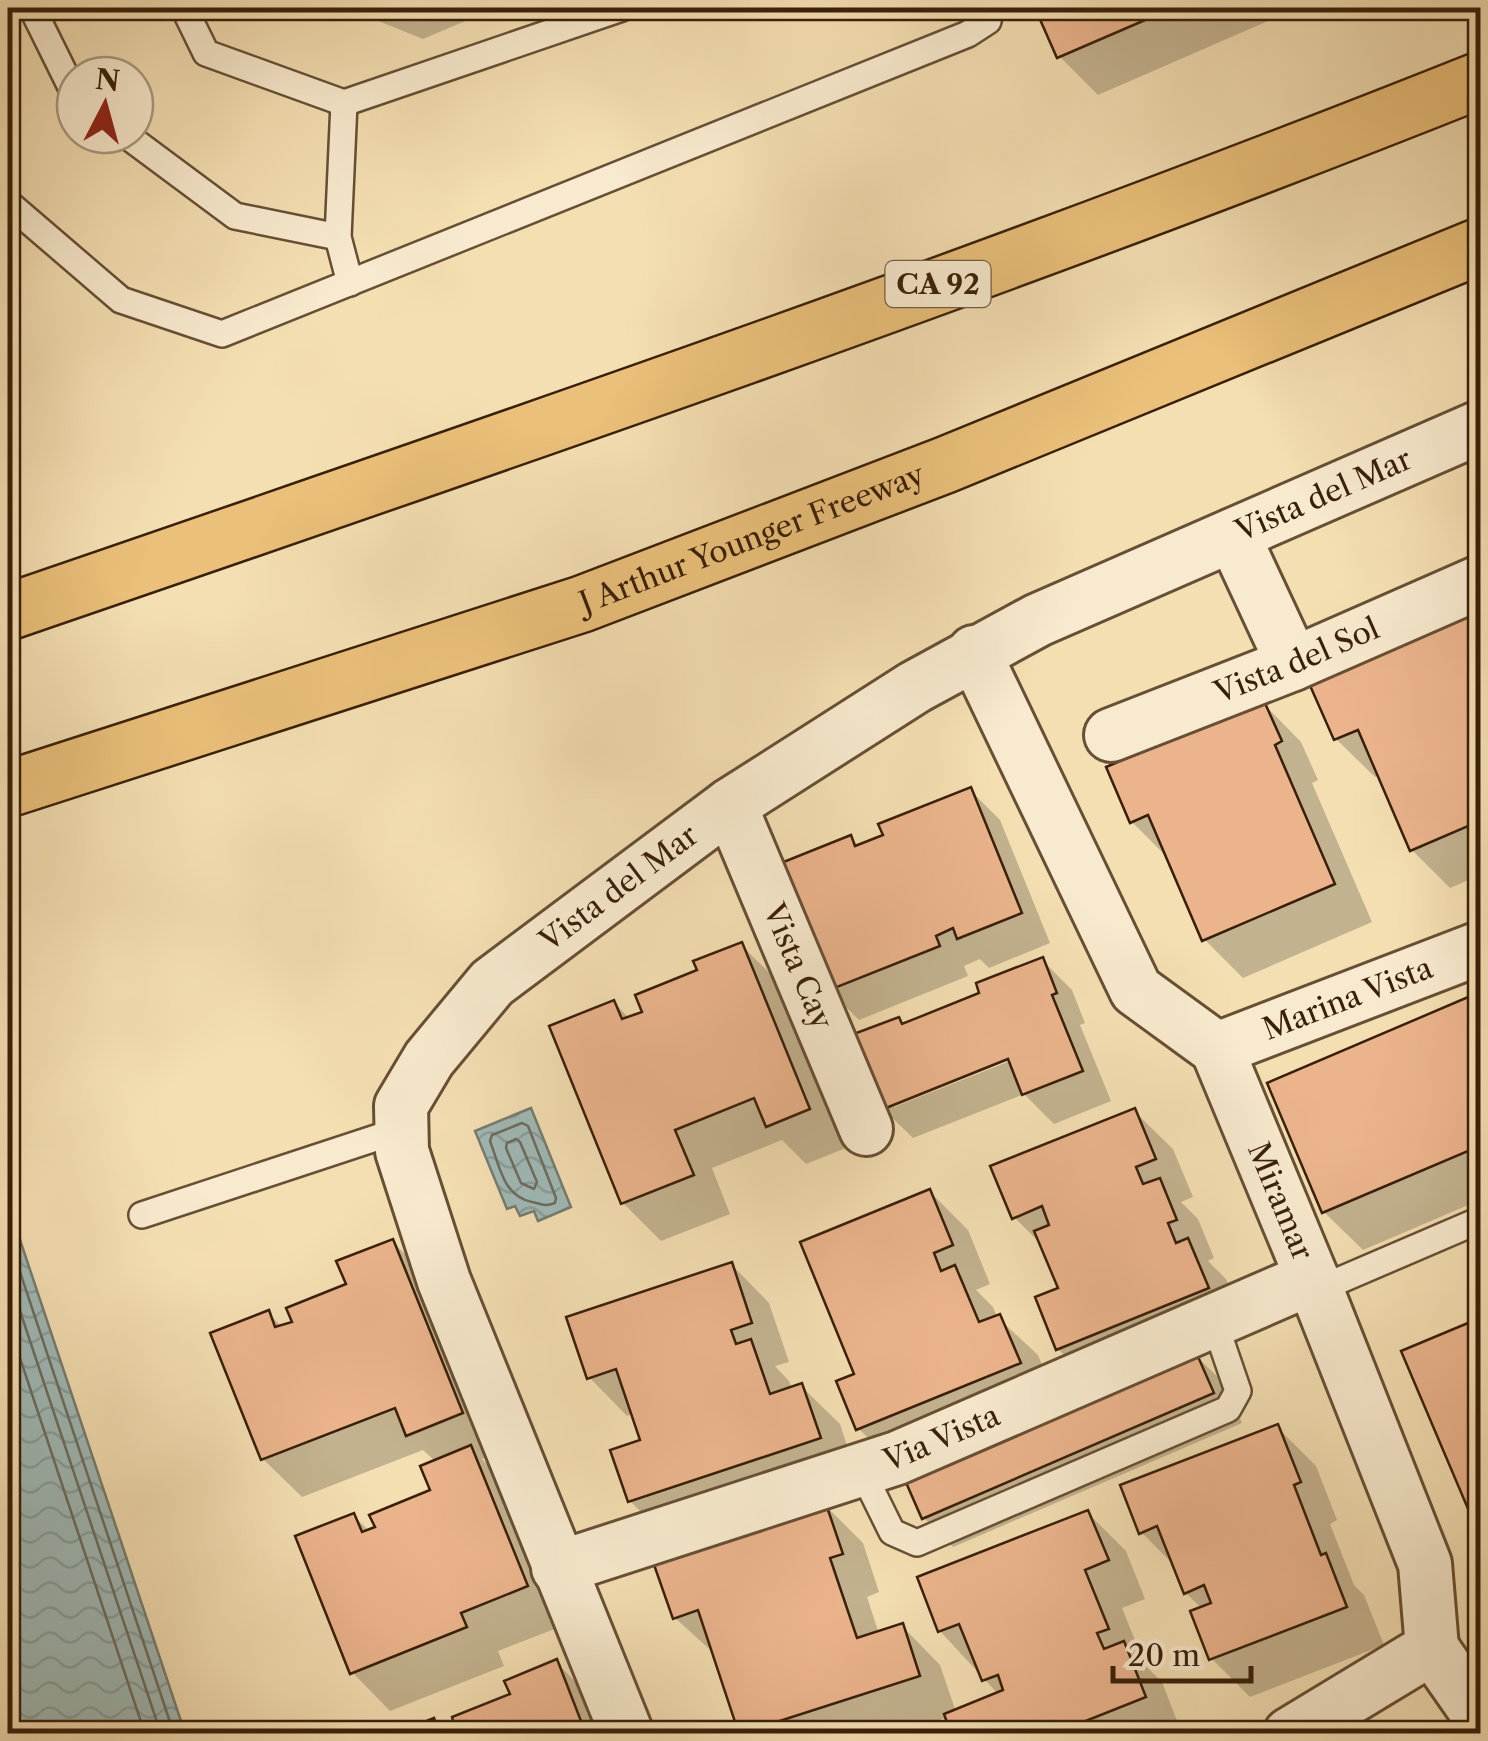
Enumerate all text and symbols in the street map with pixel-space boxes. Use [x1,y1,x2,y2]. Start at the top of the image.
north arrow [55,55,155,155]
text: N [94,62,121,98]
road number: CA 92 [886,261,990,307]
street label: Vista del Mar [1229,440,1417,550]
street label: J Arthur Younger Freeway [570,456,930,623]
street label: Vista del Sol [1208,610,1385,711]
street label: Vista del Mar [531,816,705,960]
street label: Vista Cay [755,897,841,1035]
street label: Marina Vista [1257,949,1438,1048]
street label: Miramar [1240,1137,1322,1266]
street label: Via Vista [878,1397,1005,1479]
scale bar [1113,1621,1250,1683]
text: 20 m [1128,1637,1200,1674]

